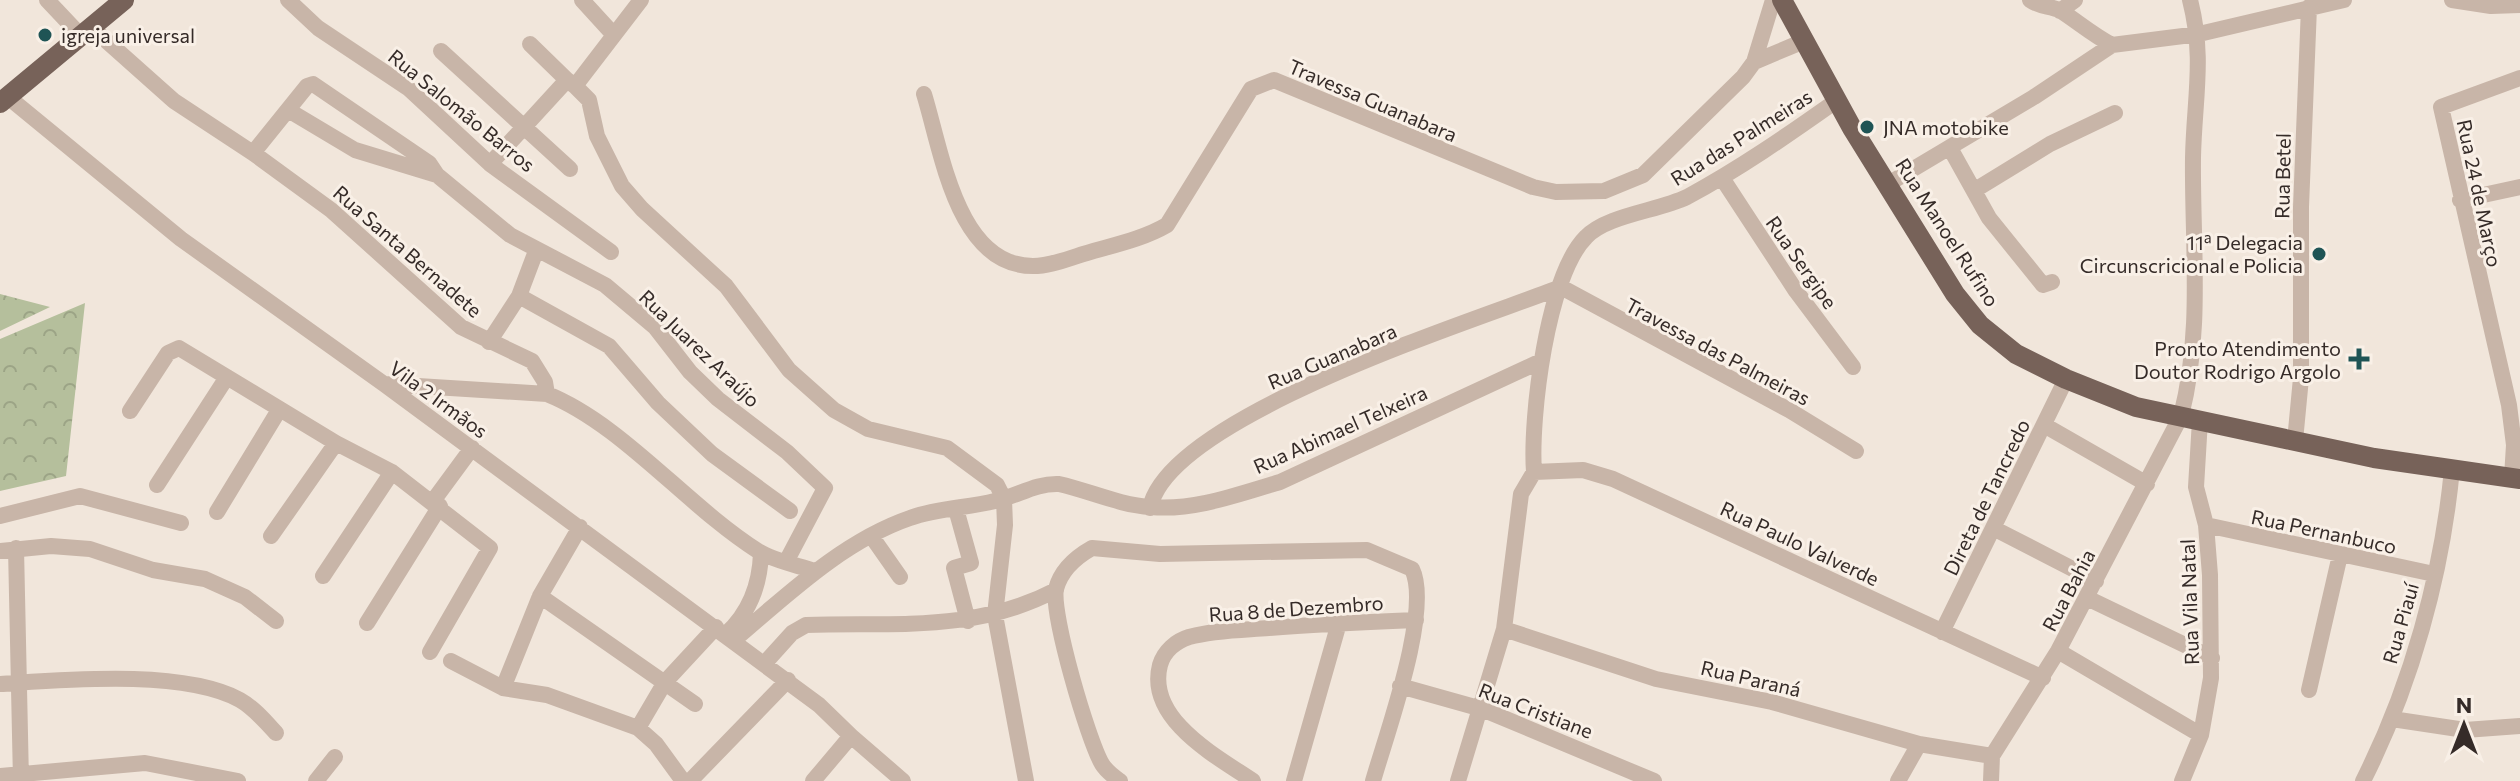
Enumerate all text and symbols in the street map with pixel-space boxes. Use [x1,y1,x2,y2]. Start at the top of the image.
place label: igreja universal [61,23,195,47]
marker: igreja universal [36,26,54,44]
street label: Rua Salomão Barros [384,44,540,176]
street label: Travessa Guanabara [1285,54,1461,146]
street label: Rua das Palmeiras [1666,84,1816,190]
place label: JNA motobike [1883,115,2009,139]
street label: Rua 24 de Março [2453,117,2507,269]
marker: JNA motobike [1858,118,1876,136]
street label: Rua Betel [2269,133,2295,219]
street label: Rua Manoel Rufino [1891,153,2005,311]
street label: Rua Santa Bernadete [329,180,487,322]
street label: Rua Sergipe [1761,211,1843,313]
place label: 11ª Delegacia Circunscricional e Policia [2080,230,2303,277]
marker: 11ª Delegacia Circunscricional e Policia [2310,245,2328,263]
street label: Rua Juarez Araújo [635,284,765,412]
street label: Travessa das Palmeiras [1622,292,1814,410]
street label: Rua Guanabara [1264,318,1400,394]
place label: Pronto Atendimento Doutor Rodrigo Argolo [2134,336,2341,383]
marker: Pronto Atendimento Doutor Rodrigo Argolo [2348,348,2370,370]
street label: Vila 2 Irmãos [385,355,493,443]
street label: Rua Abimael Telxeira [1249,380,1431,478]
street label: Direta de Tancredo [1938,415,2034,579]
street label: Rua Paulo Valverde [1717,496,1883,590]
street label: Rua Pernanbuco [2249,504,2399,558]
street label: Rua Vila Natal [2175,538,2203,666]
street label: Rua Bahia [2036,545,2100,635]
street label: Rua Piauí [2377,579,2423,666]
street label: Rua 8 de Dezembro [1208,590,1384,626]
street label: Rua Paraná [1699,655,1803,701]
street label: Rua Cristiane [1475,677,1597,743]
north arrow [2424,685,2504,765]
text: N [2456,691,2472,718]

